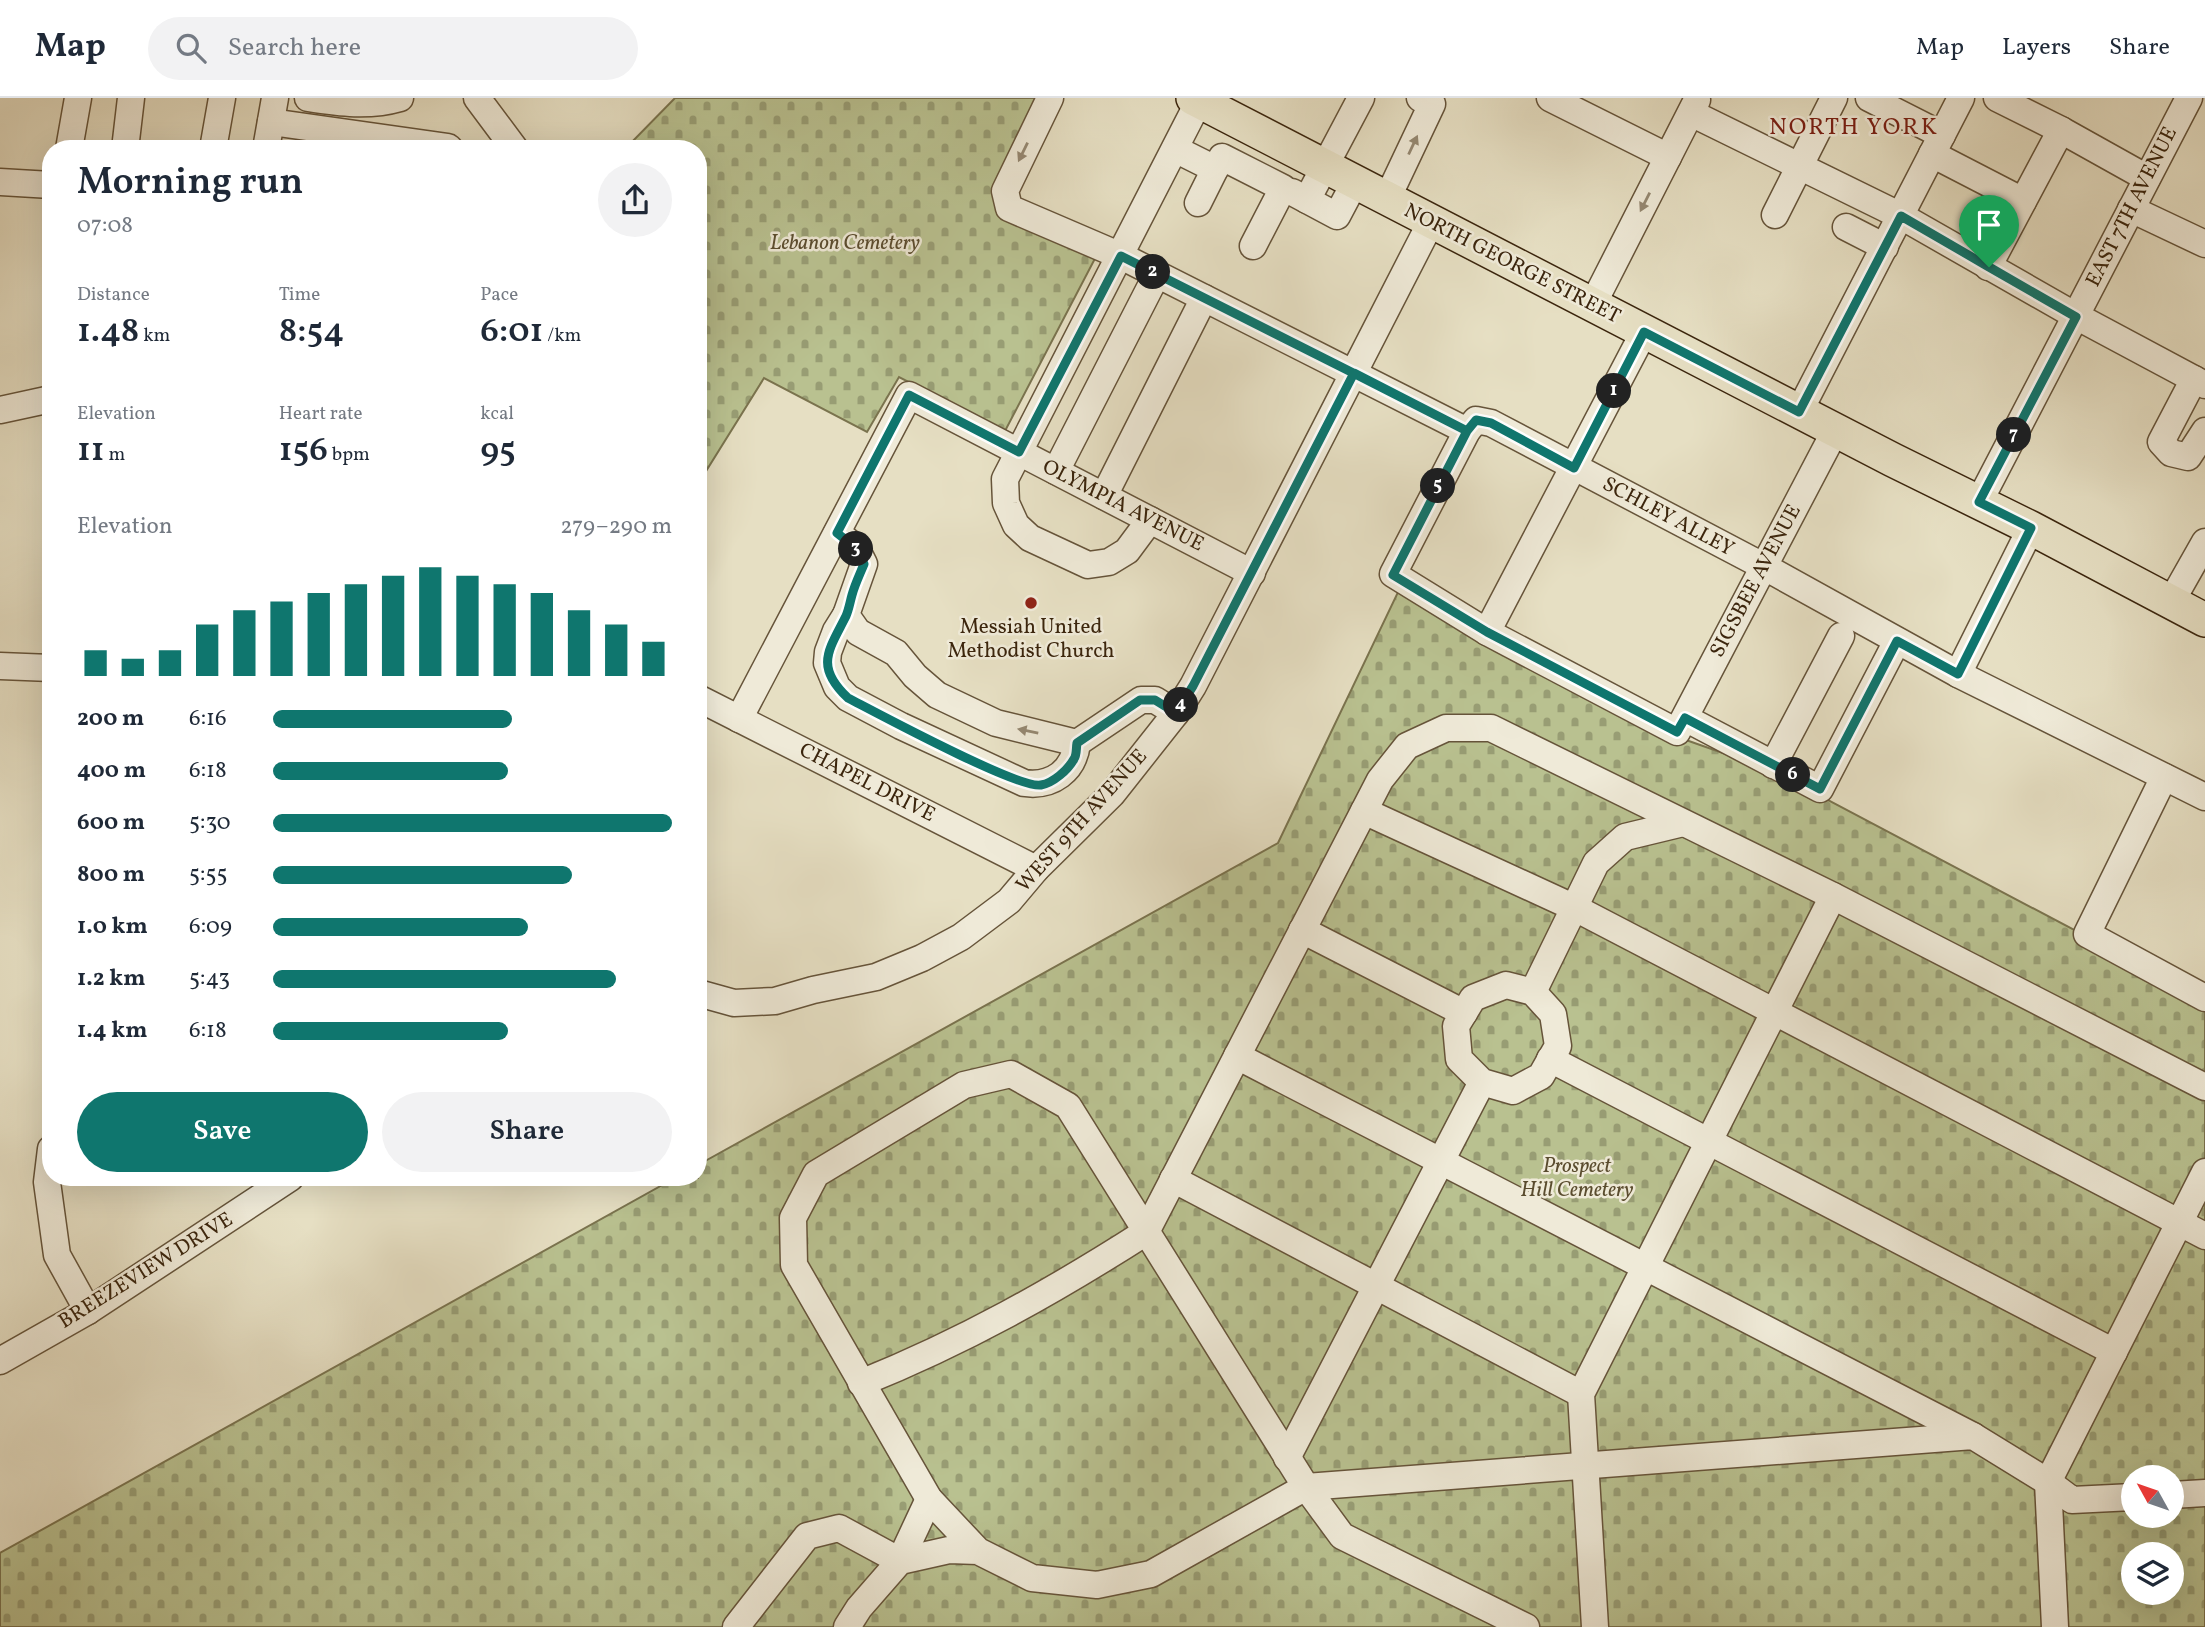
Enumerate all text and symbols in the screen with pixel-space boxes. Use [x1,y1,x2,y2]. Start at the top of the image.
search box [148,17,638,80]
text: Map [35,25,106,71]
icon: search [172,29,210,67]
text: Search here [228,30,361,66]
text: Map [1916,31,1964,65]
text: Layers [2002,31,2071,65]
text: Share [2109,31,2170,65]
district label: NORTH YORK [1769,111,1939,145]
street label: EAST 7TH AVENUE [2079,122,2185,292]
one-way arrow [1407,135,1418,155]
one-way arrow [1018,142,1029,162]
text: Morning run [77,157,303,210]
button: share [598,163,672,237]
one-way arrow [1639,193,1651,212]
pin [1959,195,2019,267]
street label: NORTH GEORGE STREET [1399,197,1625,331]
icon: arrive [1970,206,2008,244]
text: 07:08 [77,210,133,242]
park label: Lebanon Cemetery [770,229,921,258]
pin: 2 [1136,254,1170,290]
text: 2 [1148,258,1157,284]
text: Distance [77,282,150,308]
text: Time [279,282,320,308]
text: Pace [480,282,518,308]
text: 1.48 [77,308,139,356]
text: 8:54 [279,308,344,356]
text: 6:01 [480,308,543,356]
text: km [139,323,170,349]
text: /km [543,323,581,349]
pin: 1 [1596,374,1632,408]
text: 1 [1610,377,1617,403]
text: Elevation [77,401,156,427]
text: Heart rate [279,401,363,427]
text: kcal [480,401,514,427]
pin: 7 [1996,418,2032,452]
text: 7 [2009,421,2018,447]
text: 11 [77,427,105,475]
text: 156 [279,427,328,475]
text: 95 [480,427,516,475]
text: m [105,442,125,468]
text: bpm [328,442,370,468]
street label: OLYMPIA AVENUE [1037,453,1209,559]
pin: 5 [1420,468,1456,504]
street label: SCHLEY ALLEY [1597,470,1739,564]
text: 5 [1433,472,1442,498]
street label: SIGSBEE AVENUE [1703,499,1809,663]
text: Elevation [77,511,173,543]
text: 279–290 m [560,511,672,543]
pin: 3 [838,532,874,566]
text: 3 [851,535,860,561]
marker: Messiah United Methodist Church [1023,595,1039,611]
place label: Messiah United Methodist Church [947,613,1115,666]
pin: 4 [1164,688,1198,722]
text: 4 [1175,691,1186,717]
text: 200 m [77,703,144,735]
text: 6:16 [189,703,227,735]
one-way arrow [1017,726,1039,737]
street label: CHAPEL DRIVE [794,736,940,830]
street label: WEST 9TH AVENUE [1010,743,1154,899]
text: 400 m [77,755,146,787]
text: 6:18 [189,755,227,787]
pin: 6 [1776,758,1811,792]
text: 6 [1787,761,1798,787]
text: 600 m [77,807,145,839]
text: 5:30 [189,807,231,839]
text: 800 m [77,859,145,891]
text: 5:55 [189,859,228,891]
text: 1.0 km [77,911,148,943]
text: 6:09 [189,911,232,943]
text: 1.2 km [77,963,146,995]
text: 5:43 [189,963,230,995]
text: 1.4 km [77,1015,148,1047]
text: 6:18 [189,1015,227,1047]
button: Save [77,1092,368,1172]
button: Share [382,1092,672,1172]
park label: Prospect Hill Cemetery [1521,1152,1634,1205]
street label: BREEZEVIEW DRIVE [53,1206,239,1336]
north arrow [2121,1465,2184,1528]
map controls [2121,1465,2184,1605]
button: layers [2121,1542,2184,1605]

